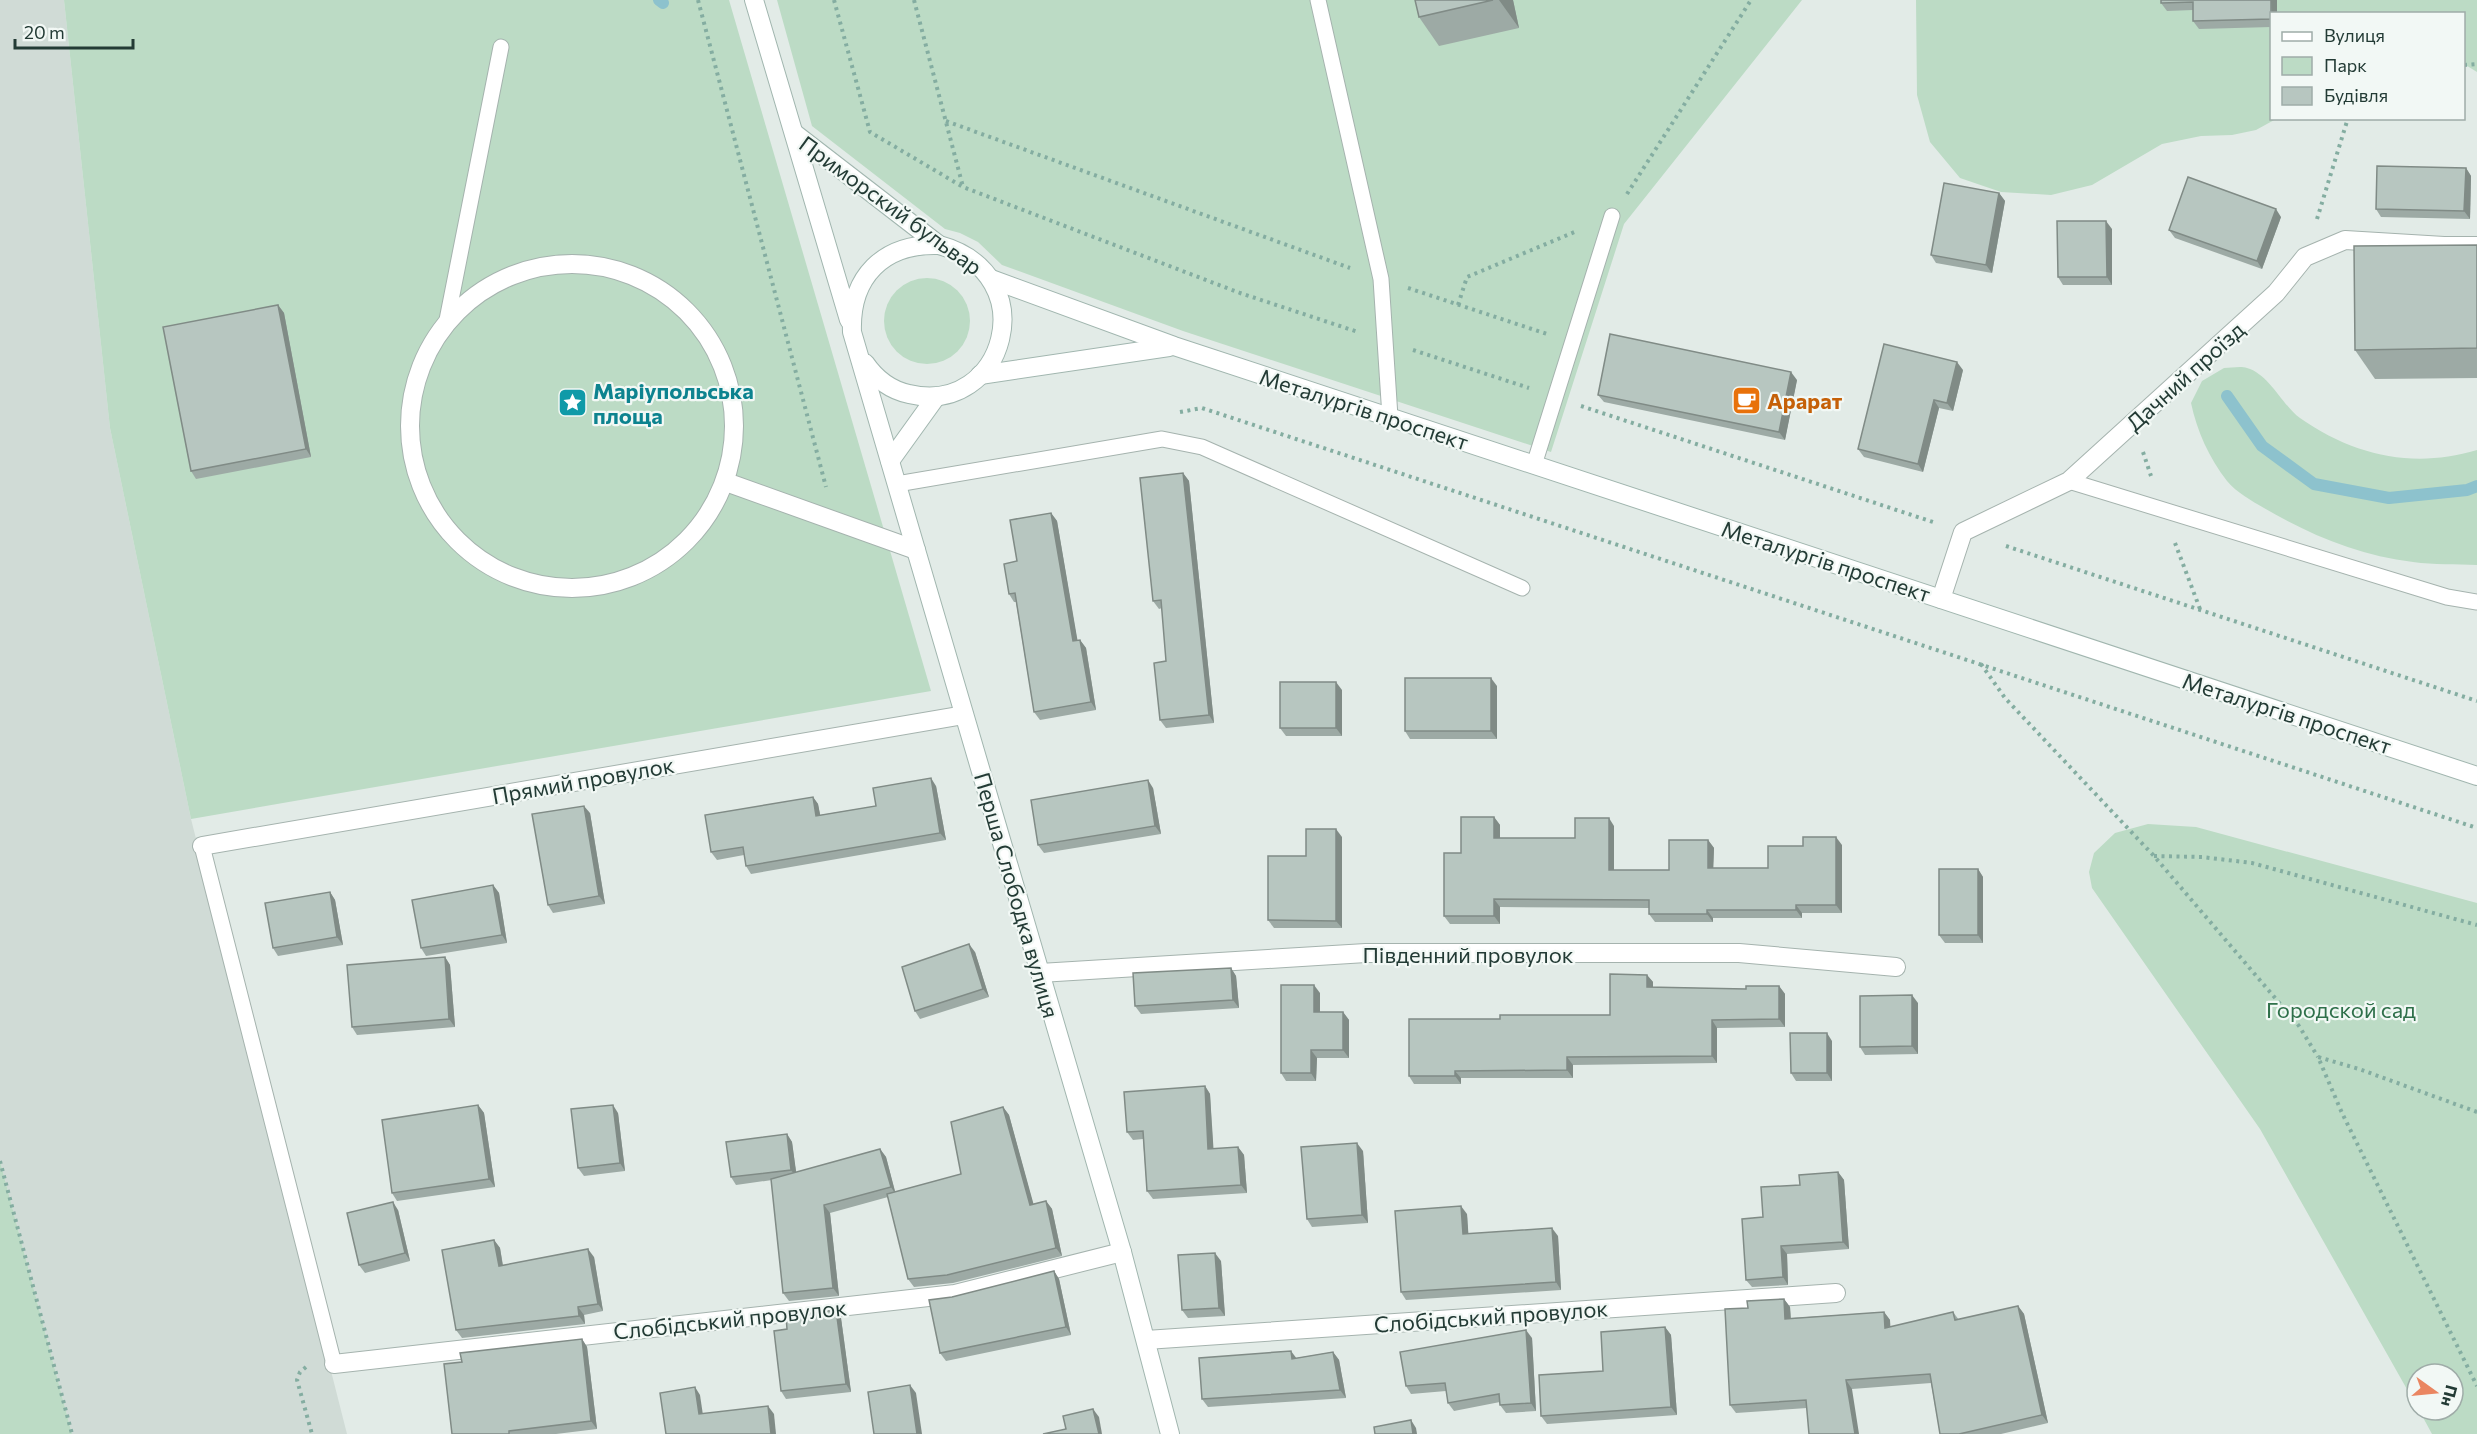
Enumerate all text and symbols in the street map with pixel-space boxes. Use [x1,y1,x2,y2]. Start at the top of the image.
scale bar [15,12,134,50]
legend [2270,12,2465,120]
text: 20 m [24,21,65,43]
text: Вулиця [2324,24,2385,46]
text: Парк [2324,54,2367,76]
text: Будівля [2324,84,2388,106]
street label: Приморский бульвар [794,130,988,280]
street label: Дачний проїзд [2120,316,2250,436]
street label: Металургів проспект [1256,362,1472,456]
place label: Маріупольська площа [593,377,754,429]
cafe icon: Арарат [1730,384,1762,416]
place icon: Маріупольська площа [556,387,588,419]
place label: Арарат [1767,387,1843,414]
street label: Металургів проспект [1718,514,1934,608]
street label: Металургів проспект [2179,666,2395,760]
street label: Прямий провулок [490,751,676,809]
street label: Перша Слободка вулиця [969,769,1065,1021]
street label: Південний провулок [1362,941,1574,968]
park label: Городской сад [2266,996,2416,1023]
street label: Слобідський провулок [612,1293,848,1345]
street label: Слобідський провулок [1373,1294,1609,1338]
north arrow [2405,1362,2465,1422]
text: Пн [2438,1383,2462,1409]

